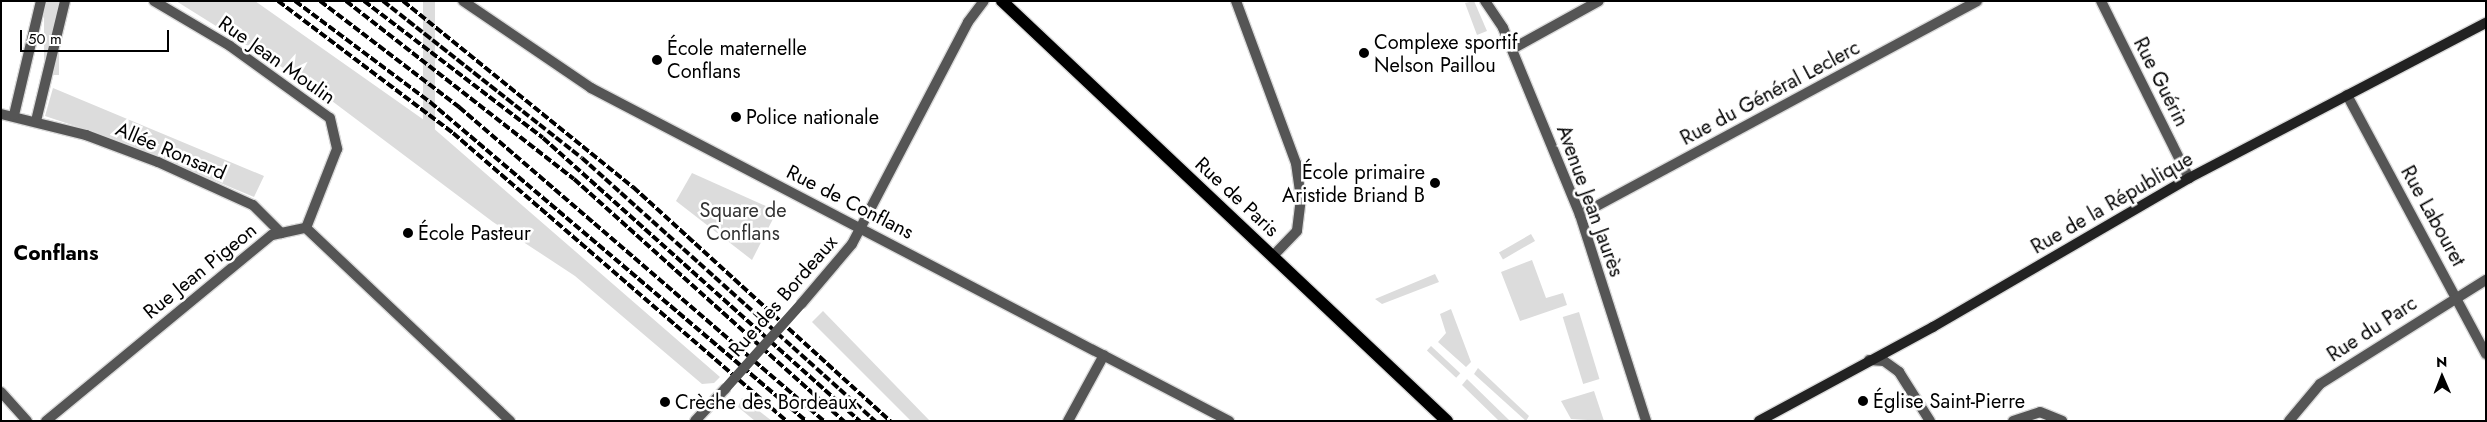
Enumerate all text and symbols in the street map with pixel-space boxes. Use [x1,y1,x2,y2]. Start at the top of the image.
street label: Rue Jean Moulin [214,11,340,109]
scale bar [22,20,171,52]
text: 50 m [28,28,62,50]
place label: Complexe sportif Nelson Paillou [1374,30,1518,77]
street label: Rue Guérin [2128,33,2194,131]
place label: École maternelle Conflans [667,36,807,83]
street label: Rue du Général Leclerc [1676,36,1864,150]
marker: Complexe sportif Nelson Paillou [1358,47,1370,59]
marker: École maternelle Conflans [651,54,663,66]
place label: Police nationale [746,105,879,129]
marker: Police nationale [730,111,742,123]
street label: Allée Ronsard [112,117,230,185]
street label: Avenue Jean Jaurès [1551,122,1629,280]
street label: Rue de la République [2027,147,2197,259]
street label: Rue de Paris [1190,152,1284,242]
street label: Rue de Conflans [782,160,918,244]
place label: École primaire Aristide Briand B [1282,160,1425,207]
street label: Rue Labouret [2396,162,2470,270]
marker: École primaire Aristide Briand B [1429,177,1441,189]
park label: Square de Conflans [699,199,787,246]
street label: Rue Jean Pigeon [139,218,261,324]
place label: École Pasteur [418,221,531,245]
marker: École Pasteur [402,227,414,239]
street label: Rue des Bordeaux [724,230,842,362]
district label: Conflans [13,240,99,266]
street label: Rue du Parc [2323,291,2421,367]
north arrow [2417,352,2467,402]
text: N [2436,352,2447,372]
place label: Église Saint-Pierre [1873,389,2025,413]
place label: Crèche des Bordeaux [675,390,857,414]
marker: Église Saint-Pierre [1857,395,1869,407]
marker: Crèche des Bordeaux [659,396,671,408]

